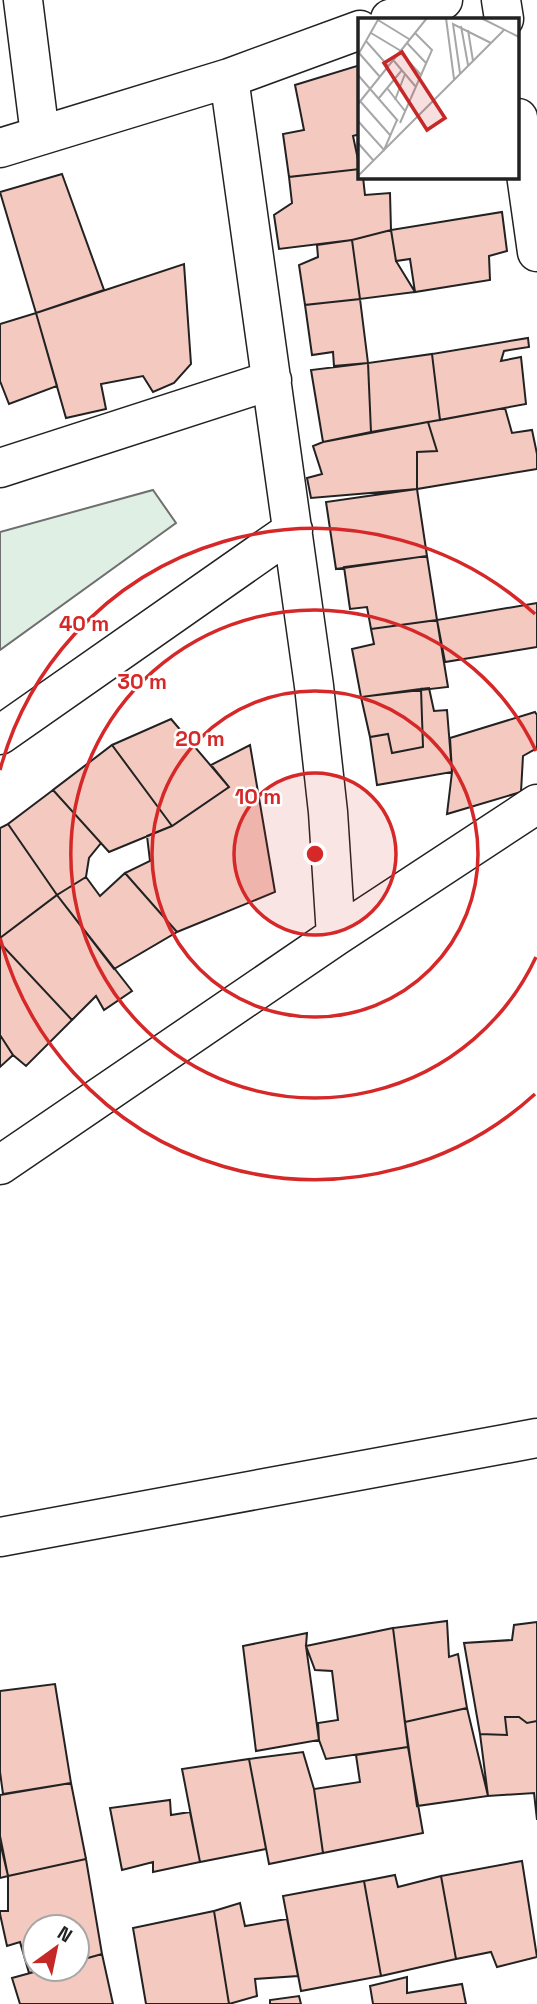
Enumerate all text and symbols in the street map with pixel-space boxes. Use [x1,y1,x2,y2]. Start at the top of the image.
inset map [358,18,520,178]
text: 40 m [59,610,109,637]
text: 30 m [117,668,167,695]
text: 20 m [175,725,225,752]
text: 10 m [235,783,281,810]
centre of rings [303,842,327,866]
north arrow [21,1913,91,1983]
text: N [53,1920,77,1948]

